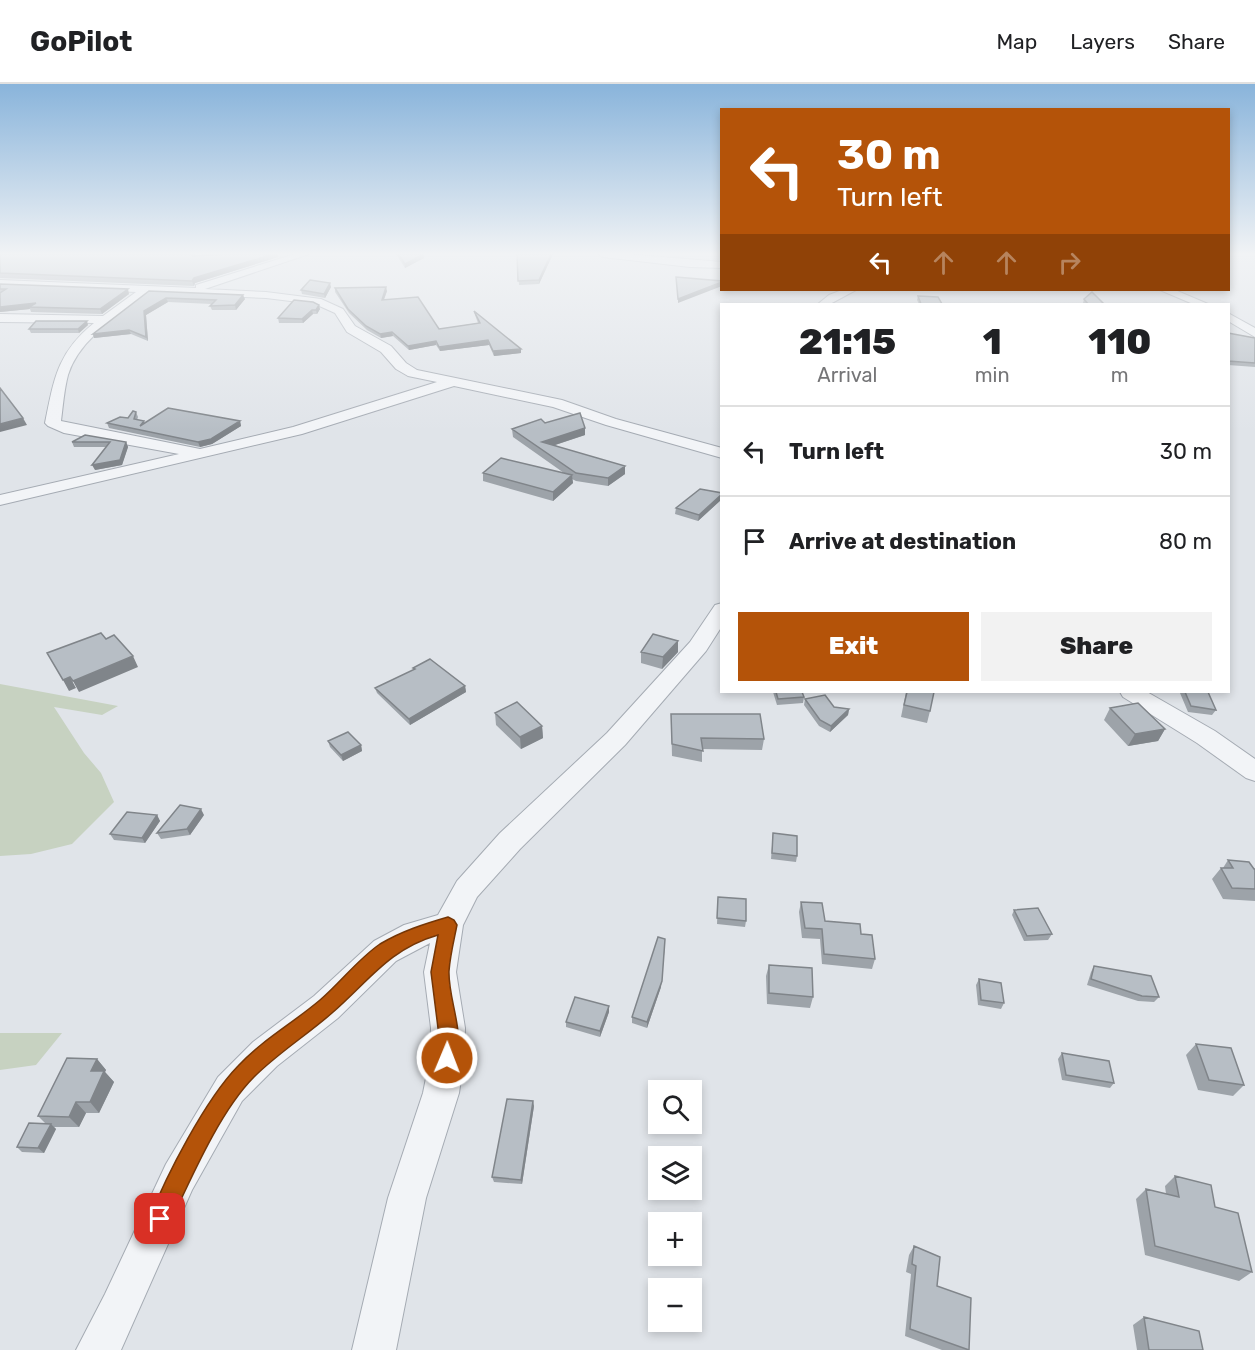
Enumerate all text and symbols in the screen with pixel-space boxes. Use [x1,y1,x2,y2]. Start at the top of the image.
text: GoPilot [30,25,132,58]
text: Map [996,29,1037,54]
text: Layers [1070,29,1135,54]
text: Share [1168,29,1225,54]
text: 30 m [837,130,941,180]
icon: left [738,132,816,210]
text: Turn left [837,181,942,213]
icon: left [864,246,897,279]
icon: ahead [927,246,960,279]
icon: ahead [990,246,1023,279]
icon: right [1053,246,1086,279]
text: 21:15 [799,320,896,363]
text: 1 [983,320,1002,363]
text: 110 [1088,320,1151,363]
text: Arrival [817,363,877,387]
text: min [975,363,1010,387]
text: m [1111,363,1129,387]
icon: left [738,435,771,468]
text: Turn left [789,438,884,465]
text: 30 m [1160,438,1212,465]
icon: arrive [738,525,771,558]
text: Arrive at destination [789,528,1016,555]
text: 80 m [1159,528,1212,555]
button: Exit [738,612,969,681]
button: Share [981,612,1212,681]
position arrow [415,1026,479,1090]
map controls [648,1080,702,1332]
button: search [648,1080,702,1134]
button: layers [648,1146,702,1200]
pin [134,1193,185,1244]
icon: arrive [143,1202,176,1235]
button: + [648,1212,702,1266]
button: − [648,1278,702,1332]

